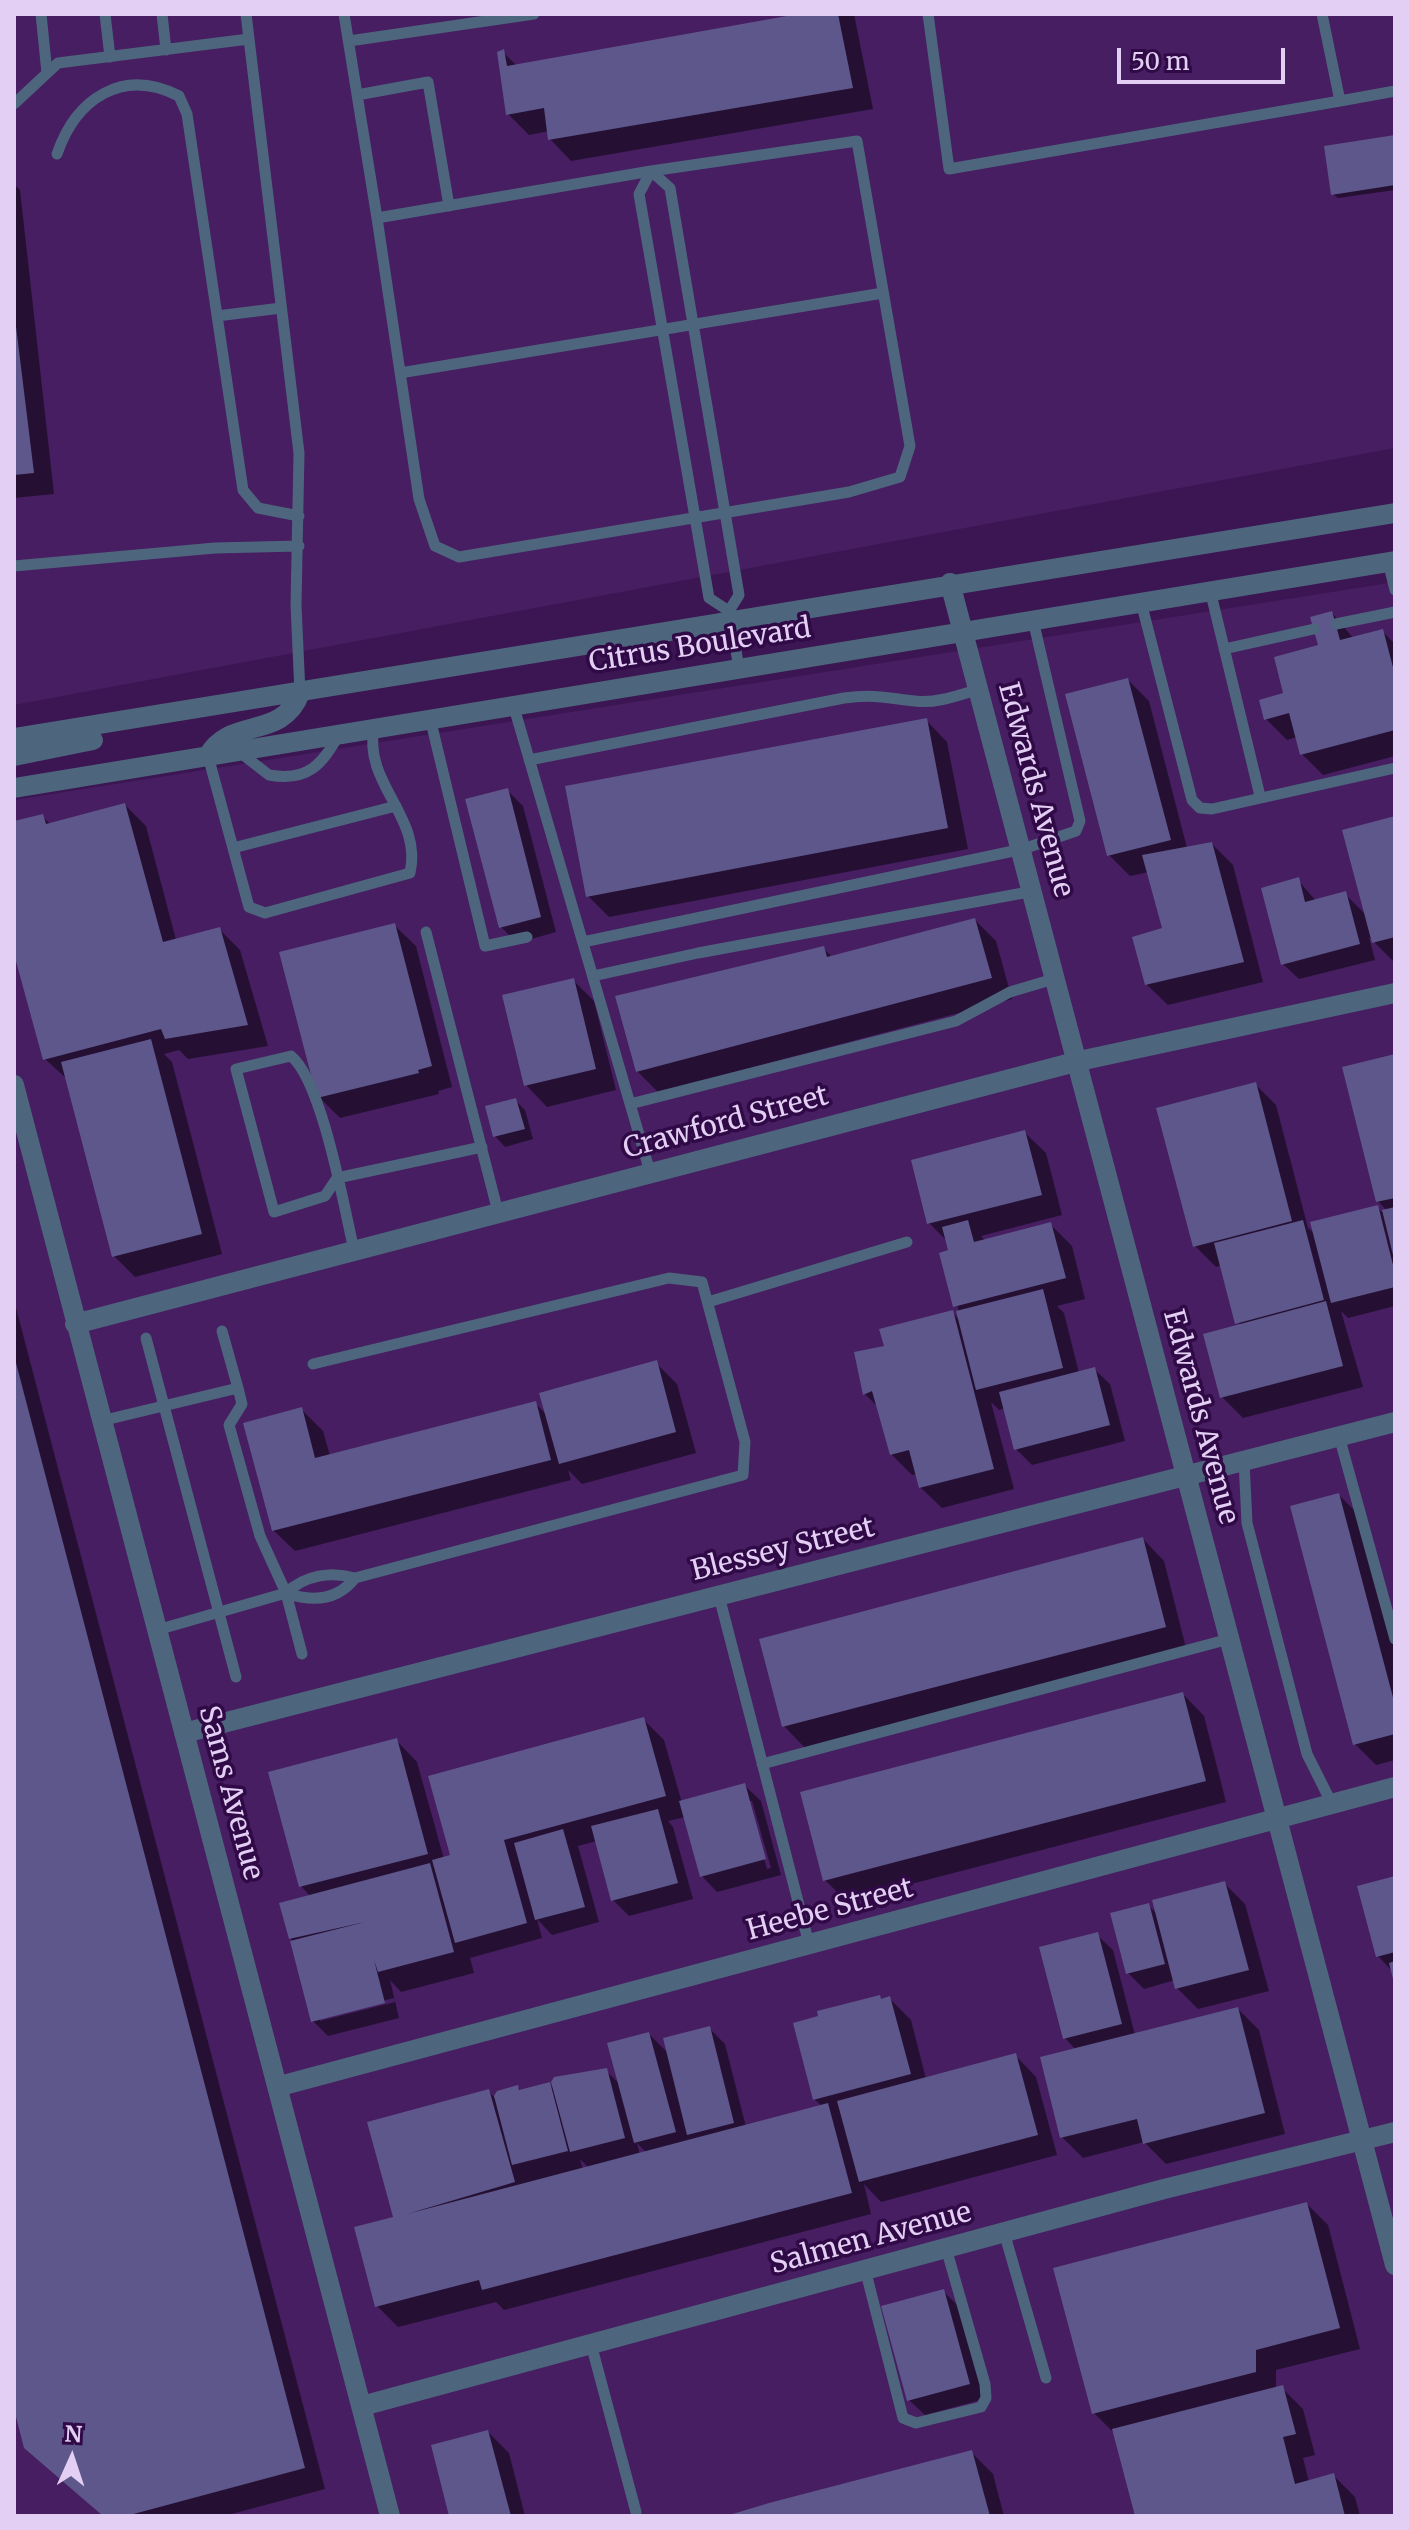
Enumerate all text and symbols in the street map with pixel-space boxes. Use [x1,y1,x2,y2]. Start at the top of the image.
scale bar [1121,32,1289,82]
text: 50 m [1131,46,1190,77]
street label: Citrus Boulevard [587,612,813,680]
street label: Edwards Avenue [990,679,1080,901]
street label: Crawford Street [620,1079,832,1167]
street label: Edwards Avenue [1155,1306,1245,1528]
street label: Blessey Street [688,1511,878,1589]
street label: Sams Avenue [191,1702,269,1884]
street label: Heebe Street [743,1872,917,1948]
street label: Salmen Avenue [767,2196,975,2282]
north arrow [32,2418,112,2498]
text: N [64,2420,83,2448]

